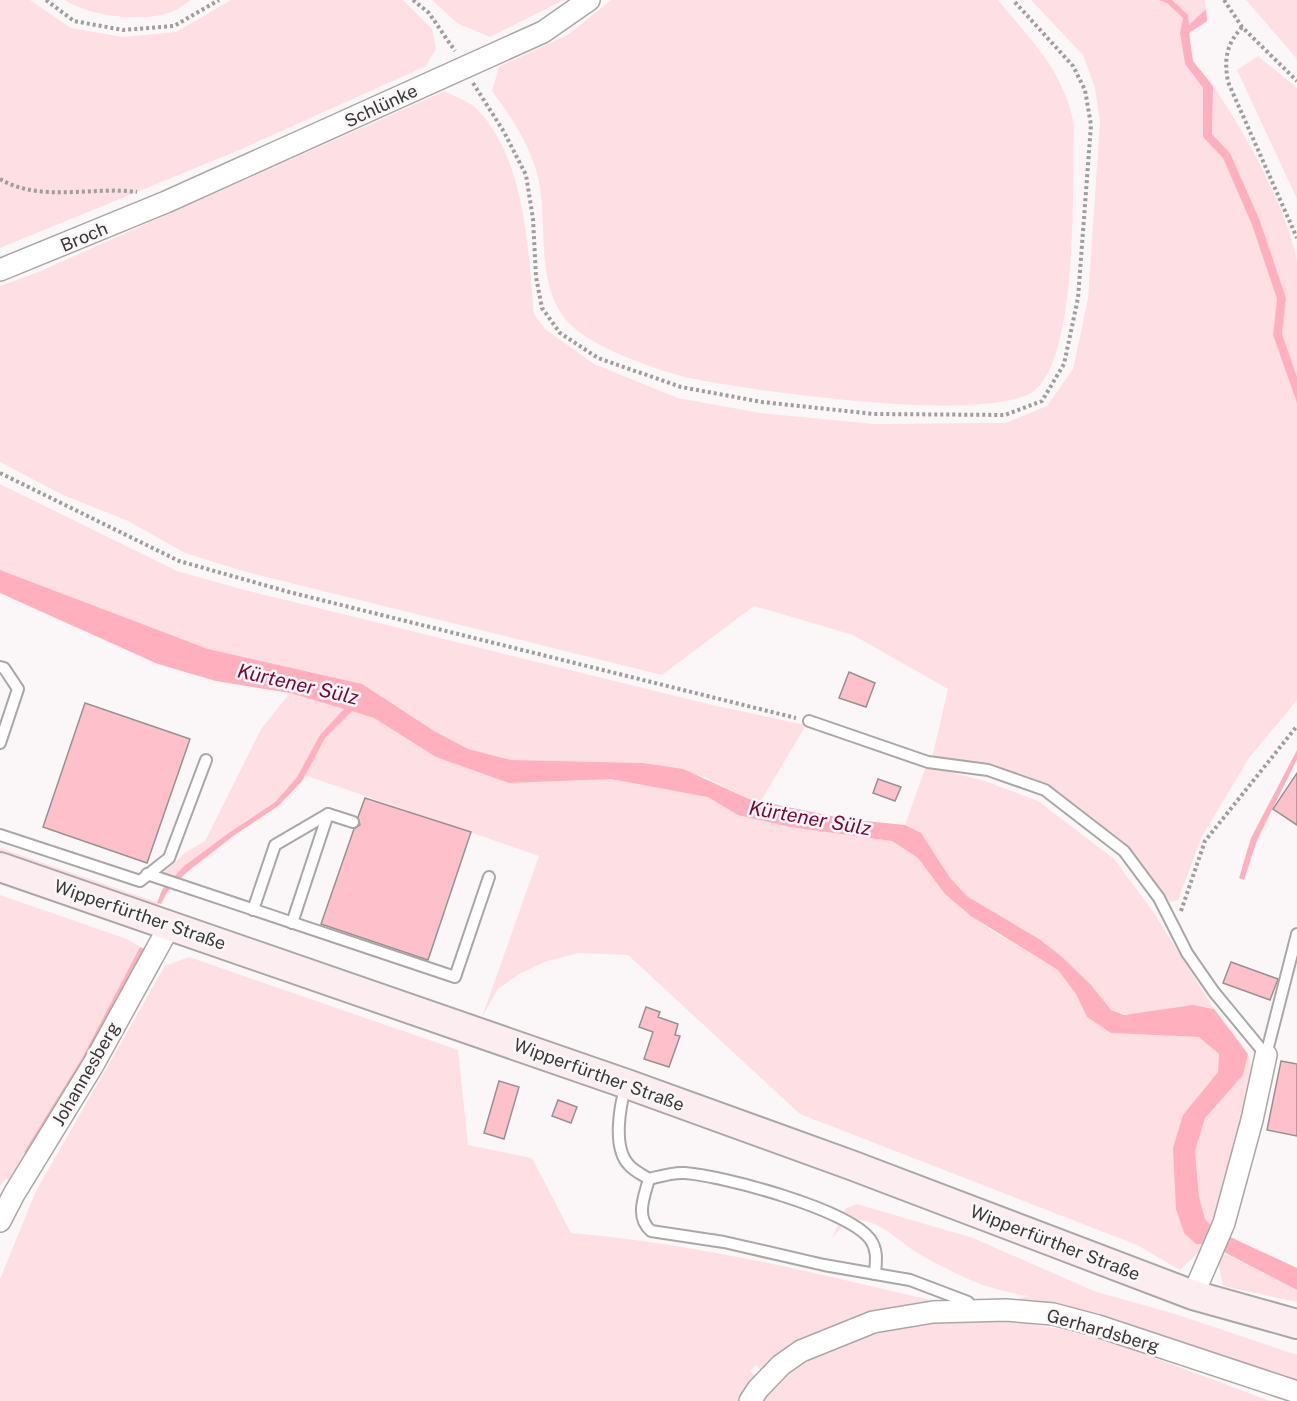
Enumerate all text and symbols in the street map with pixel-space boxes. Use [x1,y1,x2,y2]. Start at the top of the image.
street label: Schlünke [341,80,421,132]
street label: Broch [57,217,111,256]
water label: Kürtener Sülz [235,658,362,710]
water label: Kürtener Sülz [747,795,874,841]
street label: Wipperfürther Straße [52,875,229,954]
street label: Johannesberg [47,1018,124,1129]
street label: Wipperfürther Straße [511,1034,687,1115]
street label: Wipperfürther Straße [967,1200,1143,1285]
street label: Gerhardsberg [1044,1304,1162,1357]

